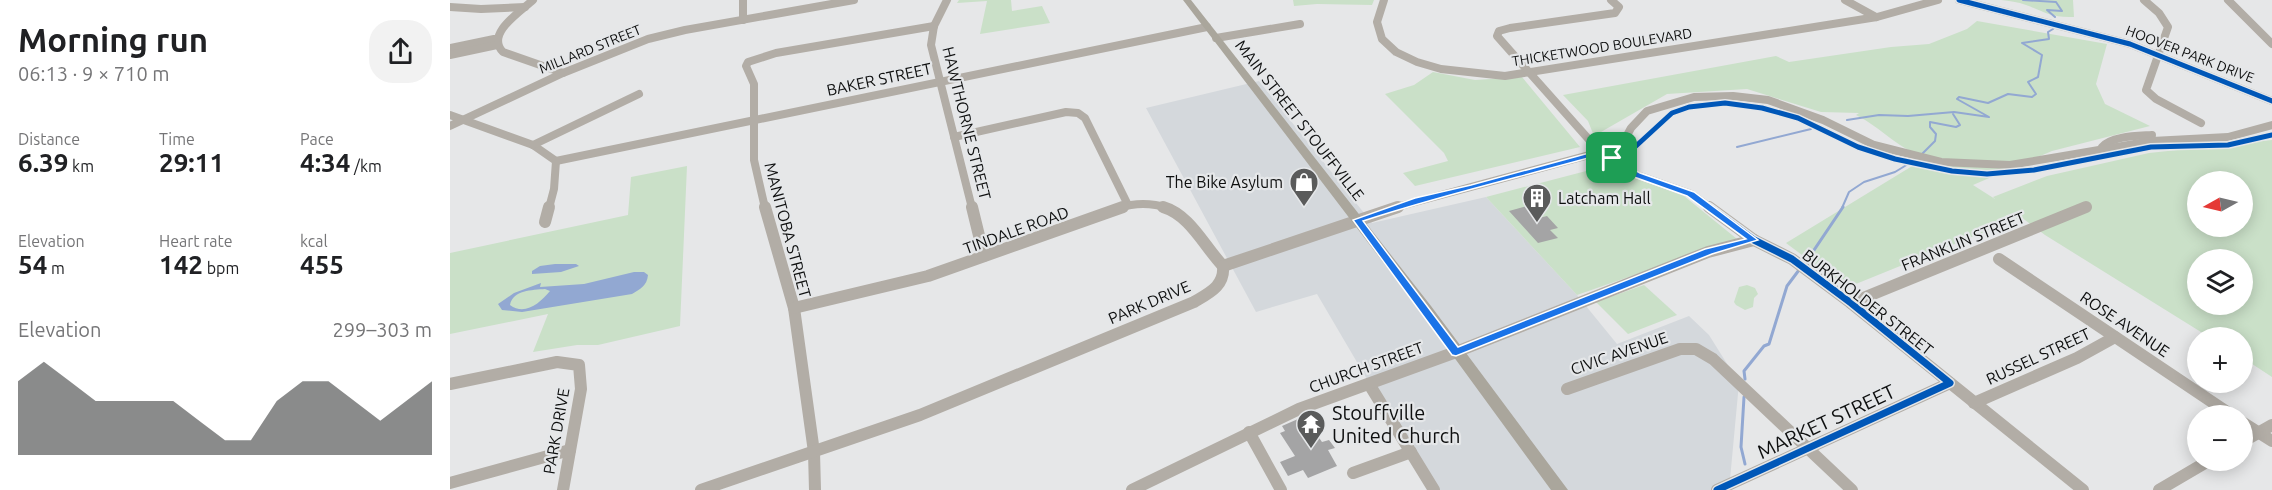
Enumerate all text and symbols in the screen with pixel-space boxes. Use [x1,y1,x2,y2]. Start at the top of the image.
button: share [369,20,432,83]
text: Morning run [18,21,208,58]
street label: MILLARD STREET [537,21,644,77]
street label: HOOVER PARK DRIVE [2123,22,2257,86]
street label: THICKETWOOD BOULEVARD [1511,25,1693,69]
street label: MAIN STREET STOUFFVILLE [1232,36,1368,204]
street label: HAWTHORNE STREET [939,45,995,201]
street label: BAKER STREET [825,59,933,99]
text: 06:13 · 9 × 710 m [18,62,170,85]
text: Distance [18,130,80,148]
text: Time [159,130,195,148]
text: Pace [300,130,334,148]
pin [1586,132,1637,183]
icon: arrive [1595,141,1628,174]
text: 6.39 [18,148,68,177]
text: 29:11 [159,148,224,177]
text: 4:34 [300,148,350,177]
text: km [68,157,94,175]
text: /km [350,157,382,175]
street label: MANITOBA STREET [761,160,815,300]
shop icon: The Bike Asylum [1288,166,1320,208]
north arrow [2187,171,2253,237]
map controls [2187,171,2253,471]
place label: The Bike Asylum [1166,173,1283,191]
building icon: Latcham Hall [1521,182,1553,224]
place label: Latcham Hall [1558,189,1651,207]
street label: TINDALE ROAD [961,203,1071,257]
street label: FRANKLIN STREET [1899,208,2028,274]
text: Elevation [18,232,85,250]
text: Heart rate [159,232,233,250]
text: kcal [300,232,328,250]
street label: BURKHOLDER STREET [1799,245,1937,359]
button: layers [2187,249,2253,315]
text: 54 [18,250,47,279]
text: 142 [159,250,203,279]
text: 455 [300,250,344,279]
text: m [47,259,65,277]
text: bpm [203,259,239,277]
street label: PARK DRIVE [1105,277,1193,327]
street label: ROSE AVENUE [2077,288,2173,360]
text: Elevation [18,318,101,341]
text: 299–303 m [333,318,432,341]
street label: RUSSEL STREET [1983,324,2093,388]
button: + [2187,327,2253,393]
street label: CIVIC AVENUE [1568,328,1670,378]
street label: CHURCH STREET [1306,338,1426,396]
street label: MARKET STREET [1753,379,1899,463]
street label: PARK DRIVE [540,386,572,476]
place label: Stouffville United Church [1332,401,1460,447]
button: − [2187,405,2253,471]
temple icon: Stouffville United Church [1295,408,1327,450]

